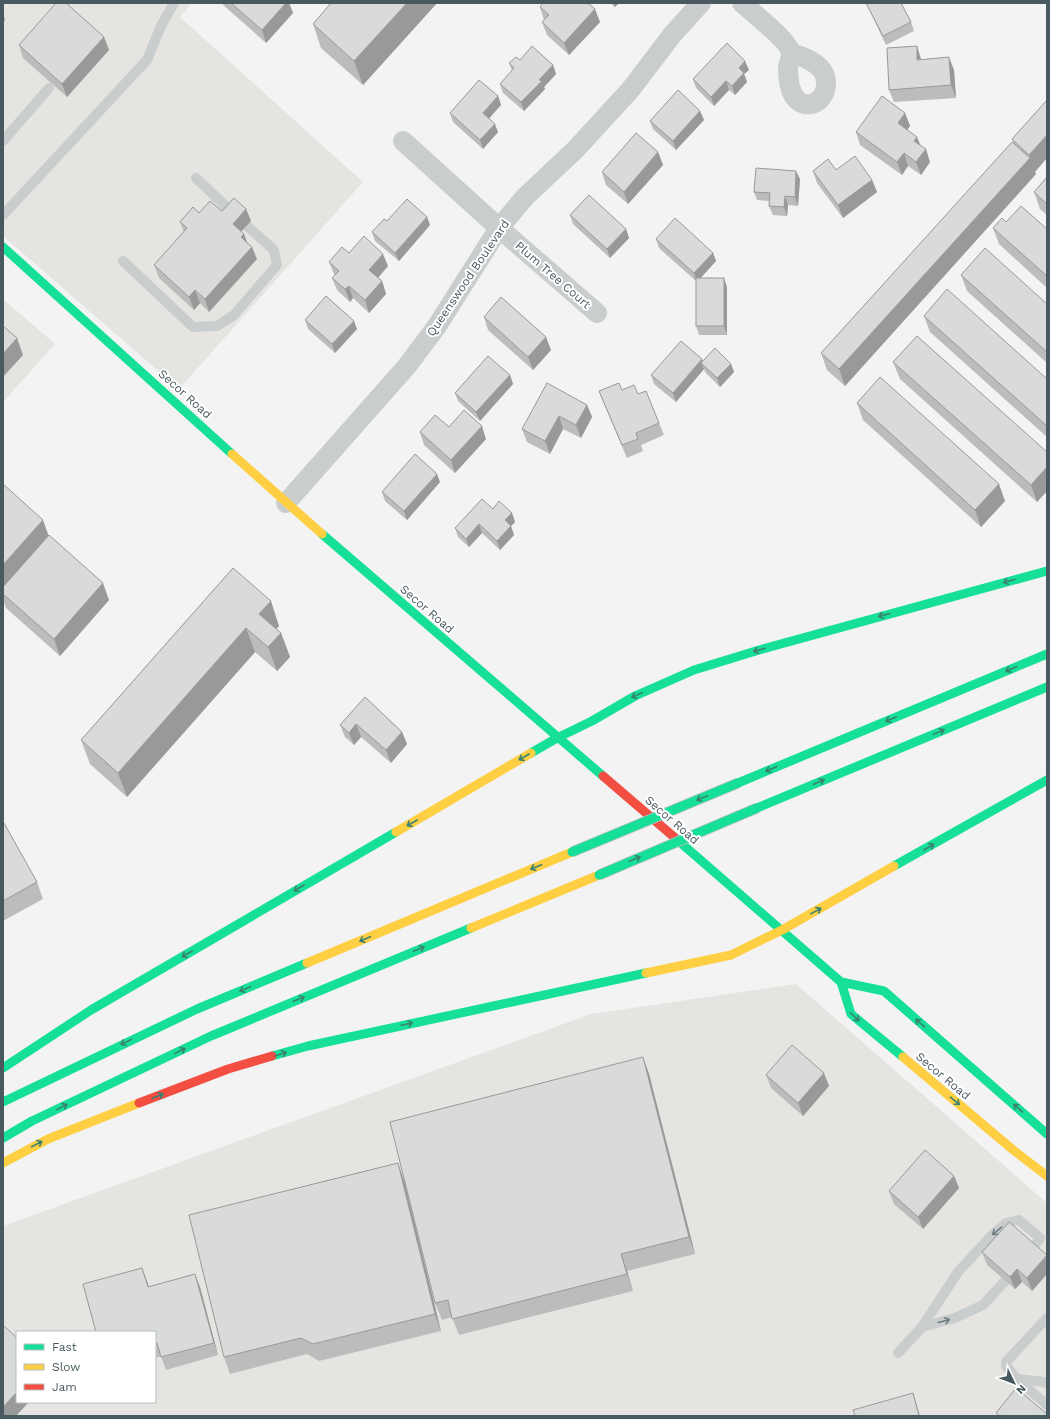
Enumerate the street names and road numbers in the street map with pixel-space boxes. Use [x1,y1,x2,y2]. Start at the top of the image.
street label: Queenswood Boulevard [424,217,512,339]
street label: Plum Tree Court [513,239,593,311]
street label: Secor Road [156,367,214,421]
street label: Secor Road [397,582,457,636]
street label: Secor Road [642,793,702,847]
street label: Secor Road [913,1049,973,1103]

